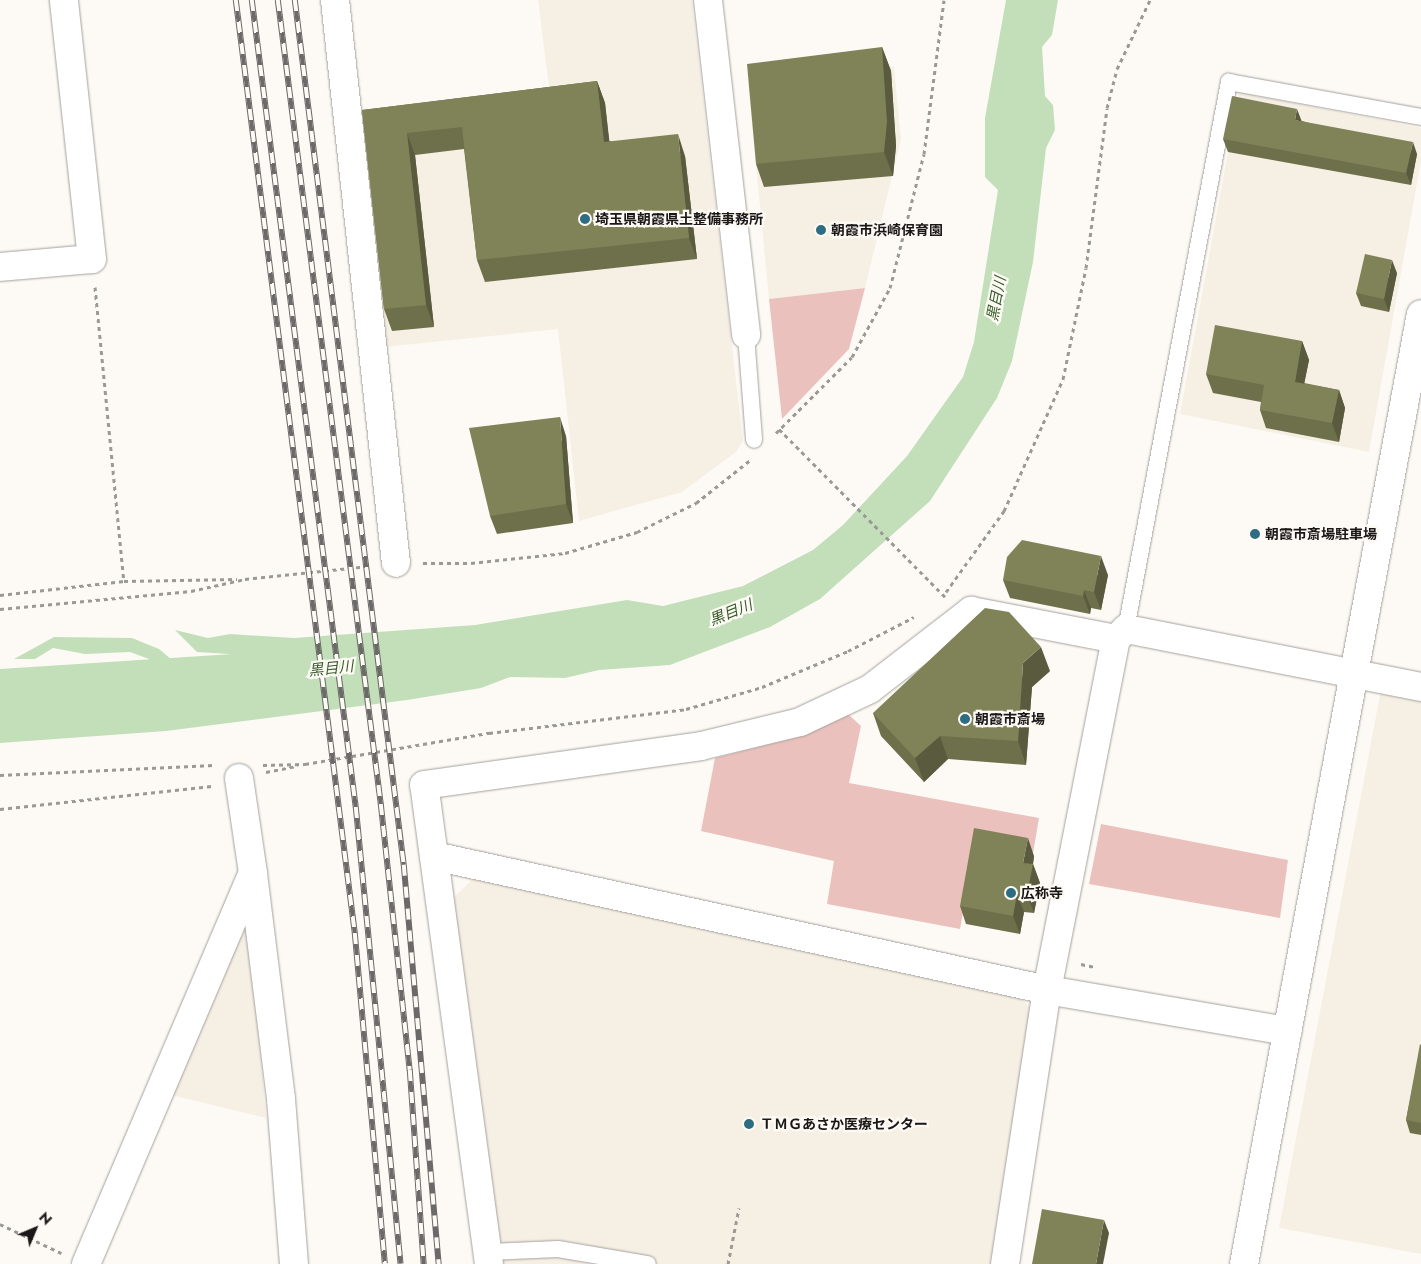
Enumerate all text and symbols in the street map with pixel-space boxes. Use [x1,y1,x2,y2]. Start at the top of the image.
place label: 埼玉県朝霞県土整備事務所 [595,211,763,227]
marker: 埼玉県朝霞県土整備事務所 [579,213,591,225]
place label: 朝霞市浜崎保育園 [831,222,943,238]
marker: 朝霞市浜崎保育園 [815,224,827,236]
water label: 黒目川 [984,275,1010,323]
place label: 朝霞市斎場駐車場 [1265,526,1377,542]
marker: 朝霞市斎場駐車場 [1249,528,1261,540]
water label: 黒目川 [707,596,755,630]
water label: 黒目川 [308,658,354,680]
place label: 朝霞市斎場 [975,711,1045,727]
marker: 朝霞市斎場 [959,713,971,725]
place label: 広称寺 [1021,885,1063,901]
marker: 広称寺 [1005,887,1017,899]
place label: ＴＭＧあさか医療センター [760,1116,928,1132]
marker: ＴＭＧあさか医療センター [742,1117,756,1131]
north arrow [10,1204,60,1254]
text: N [35,1207,57,1229]

